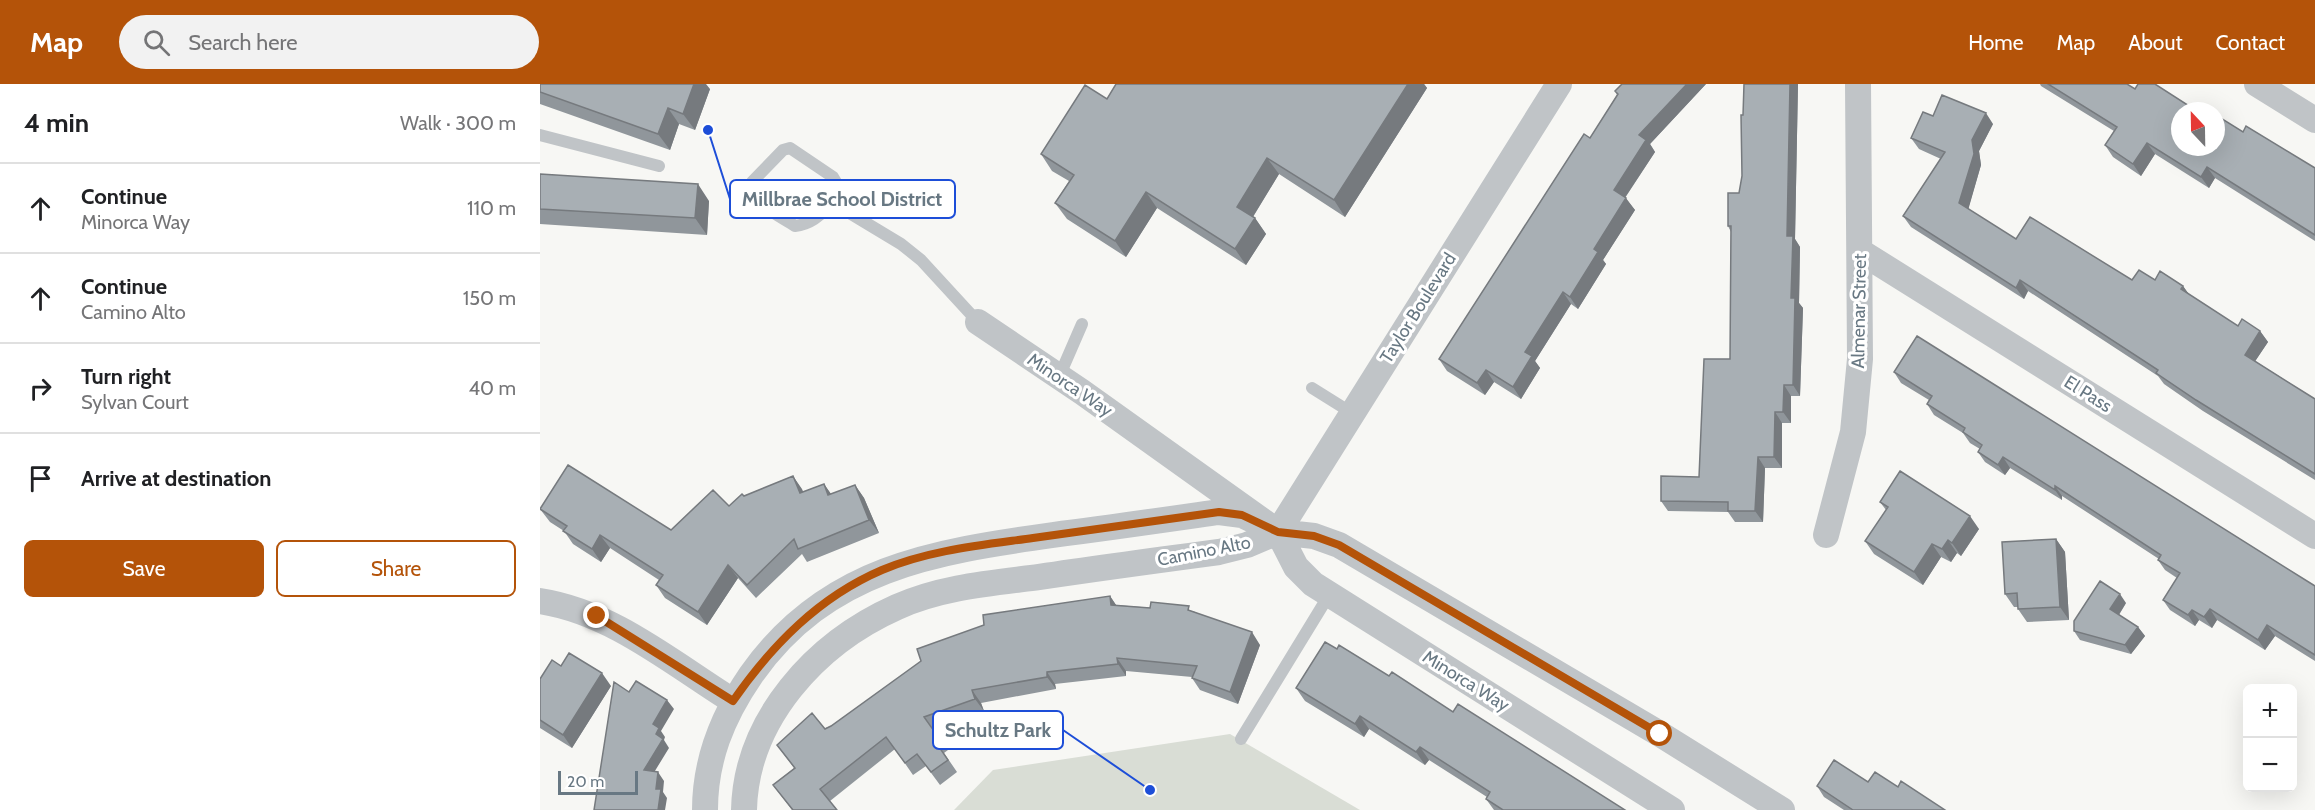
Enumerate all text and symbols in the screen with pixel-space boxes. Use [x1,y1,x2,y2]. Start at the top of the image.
search box [119,15,539,69]
text: Map [30,25,83,59]
icon: search [140,26,173,59]
text: Search here [188,29,297,56]
text: Home [1968,30,2024,55]
text: Map [2057,30,2095,55]
text: About [2128,30,2182,55]
text: Contact [2215,30,2285,55]
north arrow [2171,102,2225,156]
text: 4 min [24,107,89,139]
text: Walk · 300 m [400,111,516,135]
callout: Millbrae School District [730,180,955,218]
text: Continue [81,183,167,210]
text: Millbrae School District [742,187,942,211]
icon: ahead [24,192,57,225]
text: 110 m [467,196,516,220]
text: Minorca Way [81,210,190,234]
street label: Taylor Boulevard [1375,249,1461,367]
street label: Almenar Street [1847,253,1871,369]
text: Continue [81,273,167,300]
icon: ahead [24,282,57,315]
text: 150 m [463,286,516,310]
text: Camino Alto [81,300,186,324]
street label: Minorca Way [1023,348,1117,422]
text: Turn right [81,363,171,390]
street label: El Pass [2060,371,2116,417]
icon: right [24,372,57,405]
text: 40 m [468,376,516,400]
text: Sylvan Court [81,390,189,414]
icon: arrive [24,462,57,495]
text: Arrive at destination [81,465,271,492]
street label: Camino Alto [1156,531,1253,571]
button: Save [24,540,264,597]
button: Share [276,540,516,597]
route end [583,602,609,628]
street label: Minorca Way [1419,646,1513,716]
map controls [2243,684,2297,792]
button: + [2243,684,2297,738]
callout: Schultz Park [933,711,1063,749]
text: Schultz Park [945,718,1052,742]
route start [1646,720,1672,746]
button: − [2243,738,2297,792]
scale bar [558,768,638,796]
text: 20 m [567,772,604,791]

